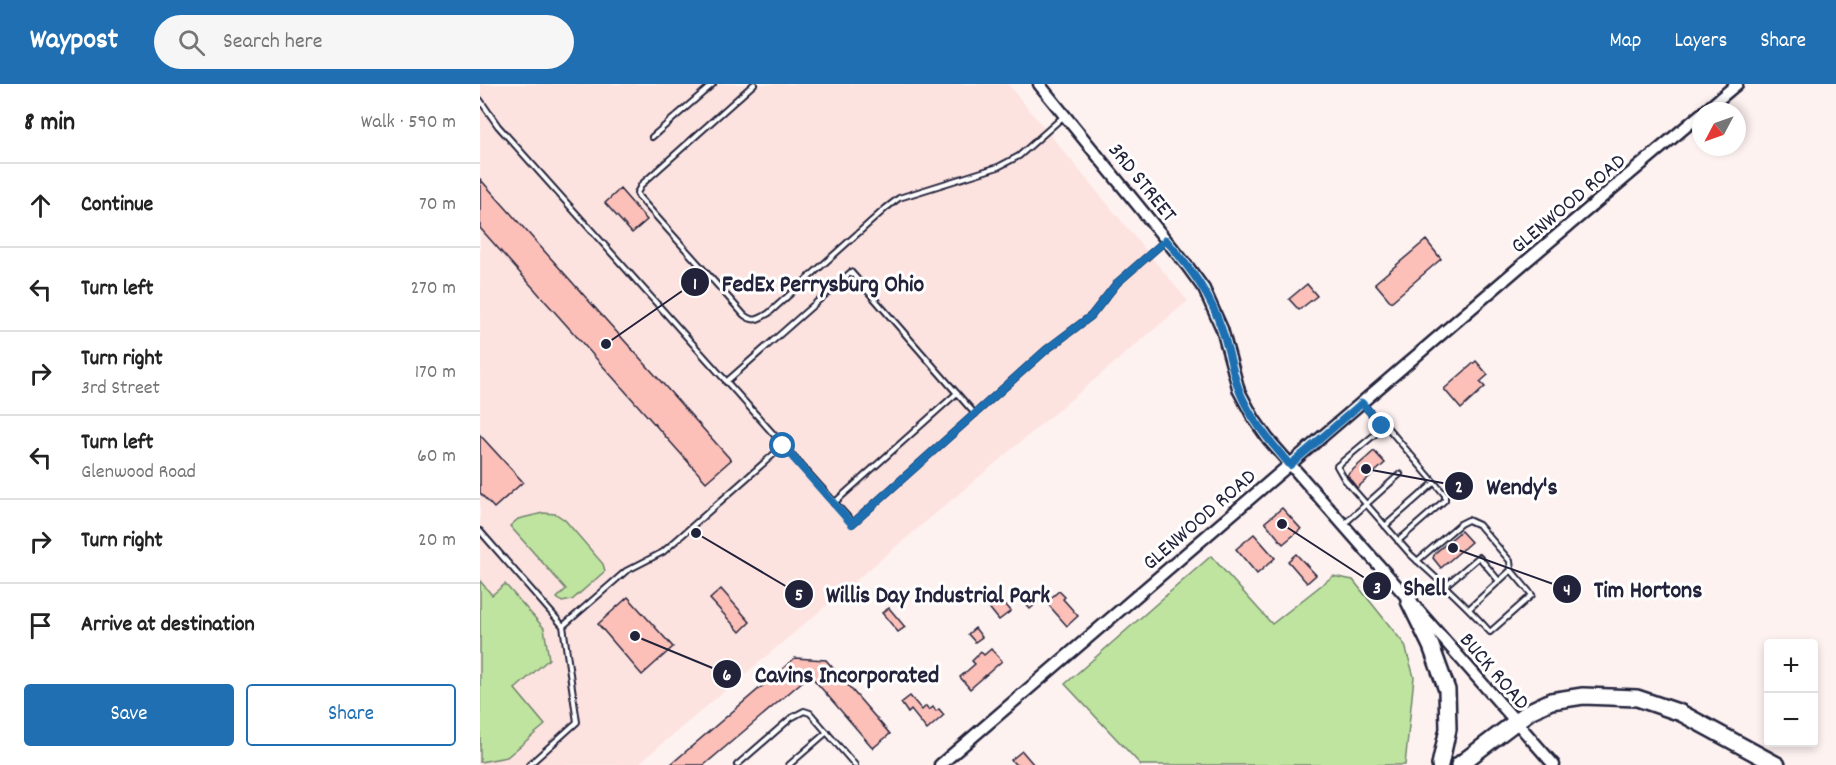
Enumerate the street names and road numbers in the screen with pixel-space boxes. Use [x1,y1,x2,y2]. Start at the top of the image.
street label: 3RD STREET [1099,137,1183,230]
street label: GLENWOOD ROAD [1505,147,1634,262]
street label: GLENWOOD ROAD [1137,462,1264,579]
street label: BUCK ROAD [1451,627,1536,718]

